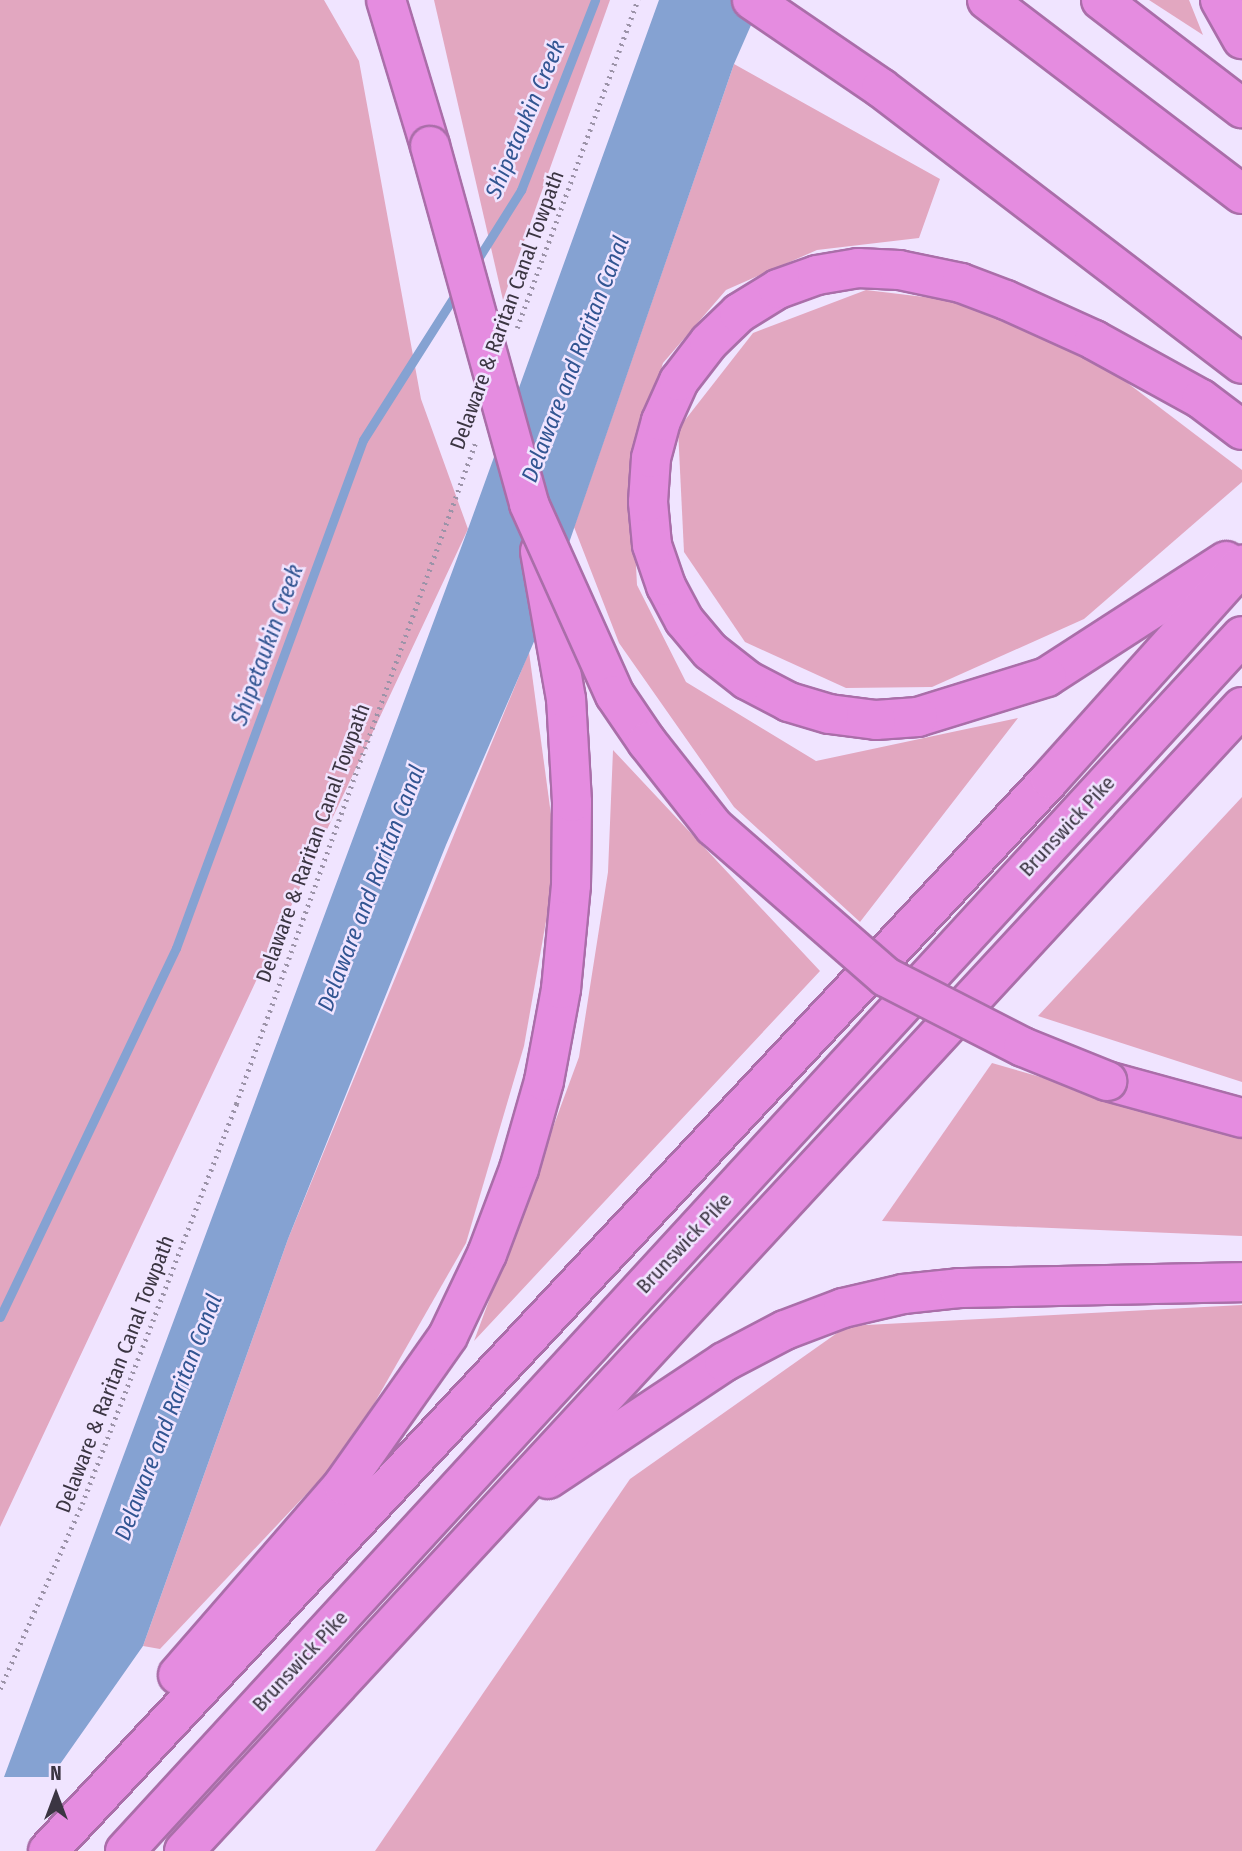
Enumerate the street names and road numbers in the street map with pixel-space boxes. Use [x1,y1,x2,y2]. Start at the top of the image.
street label: Delaware & Raritan Canal Towpath [445,167,569,453]
street label: Delaware & Raritan Canal Towpath [251,700,375,986]
street label: Brunswick Pike [1014,770,1120,882]
street label: Brunswick Pike [631,1187,737,1299]
street label: Delaware & Raritan Canal Towpath [50,1232,180,1516]
street label: Brunswick Pike [247,1605,353,1717]

